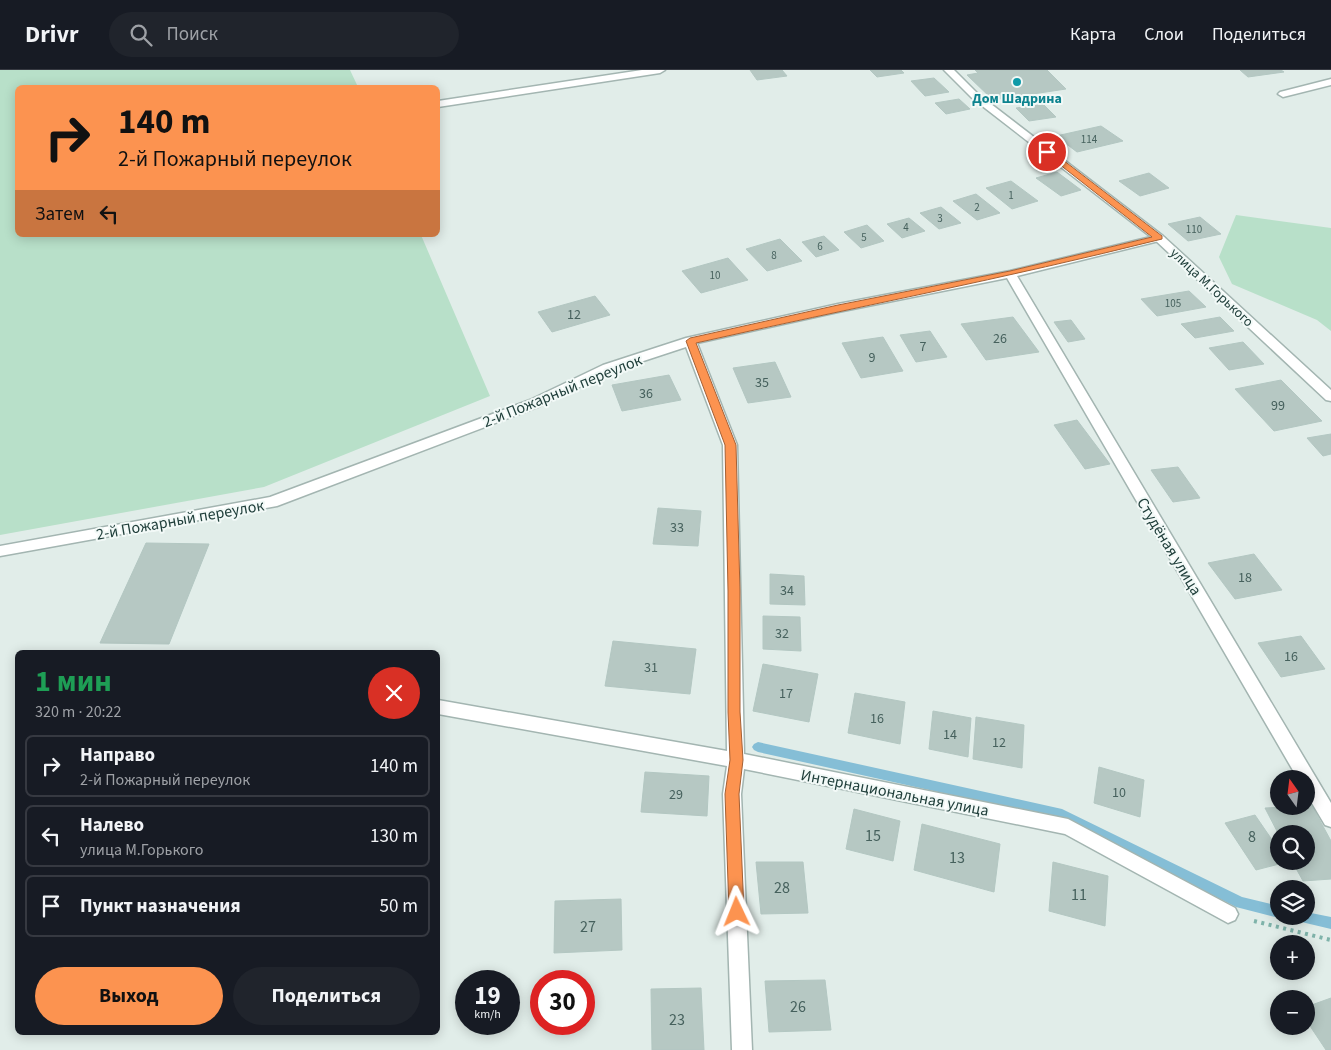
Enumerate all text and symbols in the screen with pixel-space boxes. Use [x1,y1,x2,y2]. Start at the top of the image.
search box [109,12,459,57]
text: Drivr [25,17,79,52]
icon: search [127,21,155,49]
text: Поиск [167,21,218,48]
text: Карта [1070,22,1116,47]
text: Слои [1144,22,1184,47]
text: Поделиться [1212,22,1306,47]
marker: Дом Шадрина [1011,76,1023,88]
place label: Дом Шадрина [972,89,1062,109]
text: 140 m [118,97,210,147]
icon: right [35,105,100,170]
pin [1026,131,1068,173]
house number: 114 [1081,132,1098,147]
icon: arrive [1033,138,1061,166]
text: 2-й Пожарный переулок [118,143,352,175]
house number: 1 [1008,188,1014,203]
icon: left [95,200,123,228]
house number: 2 [974,200,980,215]
text: Затем [35,201,85,228]
house number: 3 [937,211,943,226]
house number: 4 [903,220,909,235]
house number: 110 [1186,222,1202,237]
house number: 5 [861,230,867,245]
house number: 6 [817,239,823,254]
street label: улица М.Горького [1165,244,1258,332]
house number: 8 [771,248,777,263]
house number: 10 [710,268,720,283]
house number: 105 [1165,296,1181,311]
house number: 12 [567,305,581,325]
house number: 26 [993,329,1007,349]
house number: 7 [920,337,927,357]
house number: 9 [869,348,876,368]
street label: 2-й Пожарный переулок [479,349,645,433]
house number: 35 [755,373,769,393]
house number: 36 [639,384,653,404]
house number: 99 [1271,396,1285,416]
street label: 2-й Пожарный переулок [95,494,266,546]
street label: Студёная улица [1131,494,1207,599]
house number: 33 [670,518,684,538]
house number: 18 [1238,568,1252,588]
house number: 34 [780,581,794,601]
house number: 32 [775,624,789,644]
house number: 16 [1284,647,1298,667]
house number: 31 [644,658,658,678]
text: 1 мин [35,660,112,703]
button: close [368,667,420,719]
house number: 17 [779,684,793,704]
text: 320 m · 20:22 [35,701,122,723]
house number: 16 [870,709,884,729]
house number: 14 [943,725,957,745]
house number: 12 [992,733,1006,753]
text: Направо [80,742,155,769]
icon: right [37,752,65,780]
text: 140 m [370,753,418,780]
street label: Интернациональная улица [799,764,991,822]
text: 2-й Пожарный переулок [80,769,250,791]
north arrow [1270,770,1315,815]
map controls [1270,770,1315,1035]
house number: 10 [1112,783,1126,803]
house number: 29 [669,785,683,805]
text: Налево [80,812,144,839]
icon: left [37,822,65,850]
text: 130 m [370,823,418,850]
house number: 15 [865,825,881,847]
button: search [1270,825,1315,870]
house number: 8 [1248,826,1256,848]
text: улица М.Горького [80,839,203,861]
house number: 13 [949,847,965,869]
house number: 28 [774,877,790,899]
button: layers [1270,880,1315,925]
house number: 11 [1071,884,1087,906]
position arrow [710,885,762,937]
icon: arrive [37,892,65,920]
text: Пункт назначения [80,893,241,920]
text: 50 m [380,893,418,920]
house number: 27 [580,916,596,938]
button: + [1270,935,1315,980]
button: Выход [35,967,223,1025]
button: Поделиться [233,967,420,1025]
speed limit sign: 30 [530,970,595,1035]
text: 19 [474,978,501,1014]
button: − [1270,990,1315,1035]
house number: 26 [790,996,806,1018]
text: km/h [474,1006,501,1023]
house number: 23 [669,1009,685,1031]

